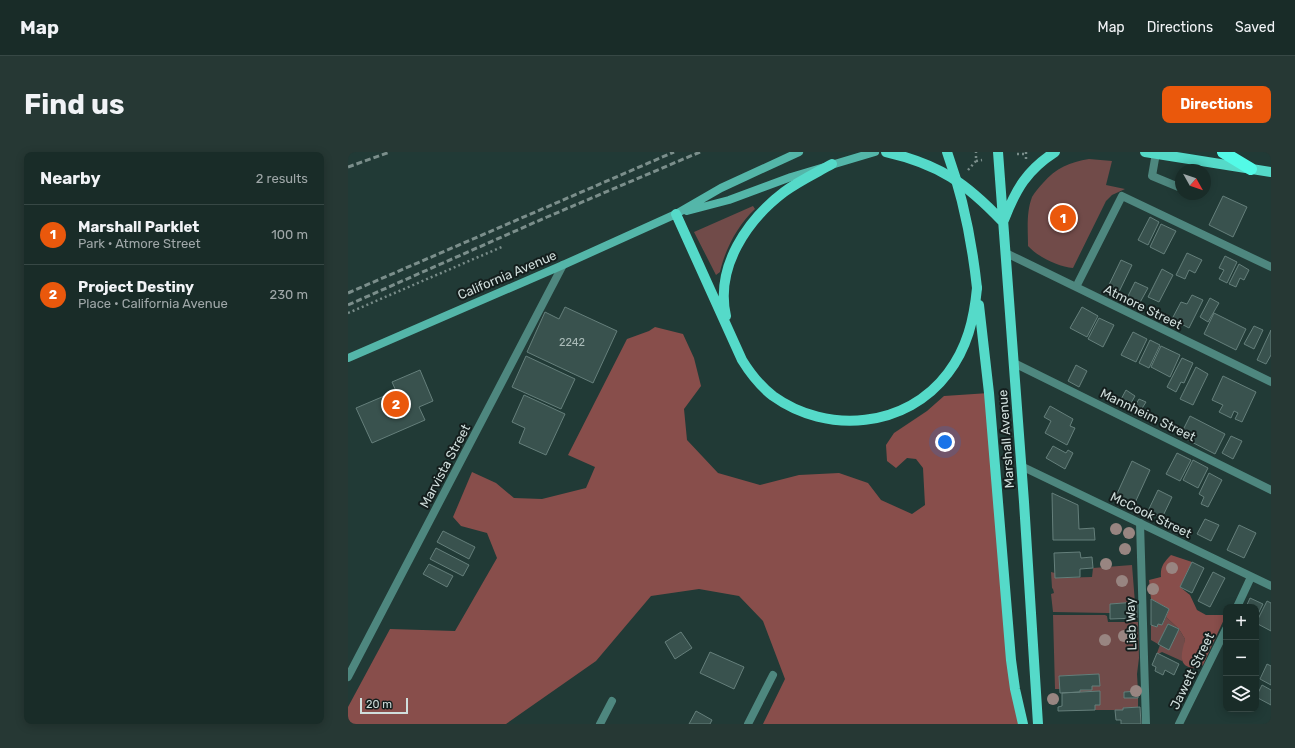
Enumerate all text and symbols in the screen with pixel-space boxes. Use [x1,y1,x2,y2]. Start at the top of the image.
text: Map [20,16,59,39]
text: Map [1098,19,1125,36]
text: Directions [1147,19,1213,36]
text: Saved [1235,19,1275,36]
button: Directions [1162,86,1271,123]
text: Find us [24,88,124,121]
north arrow [1175,164,1211,200]
text: Nearby [40,168,101,188]
text: 2 results [256,171,308,186]
pin: 1 [1050,203,1076,233]
text: Marshall Parklet [78,218,199,236]
text: 1 [50,227,56,242]
text: 100 m [271,227,308,242]
text: Park · Atmore Street [78,236,201,251]
street label: California Avenue [455,247,559,303]
text: Project Destiny [78,278,194,296]
street label: Atmore Street [1101,282,1185,332]
text: 2 [49,287,57,302]
text: 230 m [270,287,308,302]
text: Place · California Avenue [78,296,228,311]
house number: 2242 [559,336,585,349]
street label: Mannheim Street [1098,385,1198,445]
pin: 2 [383,389,409,419]
street label: Marshall Avenue [995,389,1017,489]
street label: Marvista Street [417,422,473,510]
your location [935,432,955,452]
street label: McCook Street [1108,489,1194,541]
street label: Lieb Way [1123,597,1139,651]
map controls [1223,604,1259,712]
button: + [1223,604,1259,640]
street label: Jawett Street [1167,630,1217,712]
button: − [1223,640,1259,676]
button: layers [1223,676,1259,712]
scale bar [360,696,408,715]
text: 20 m [366,698,392,711]

